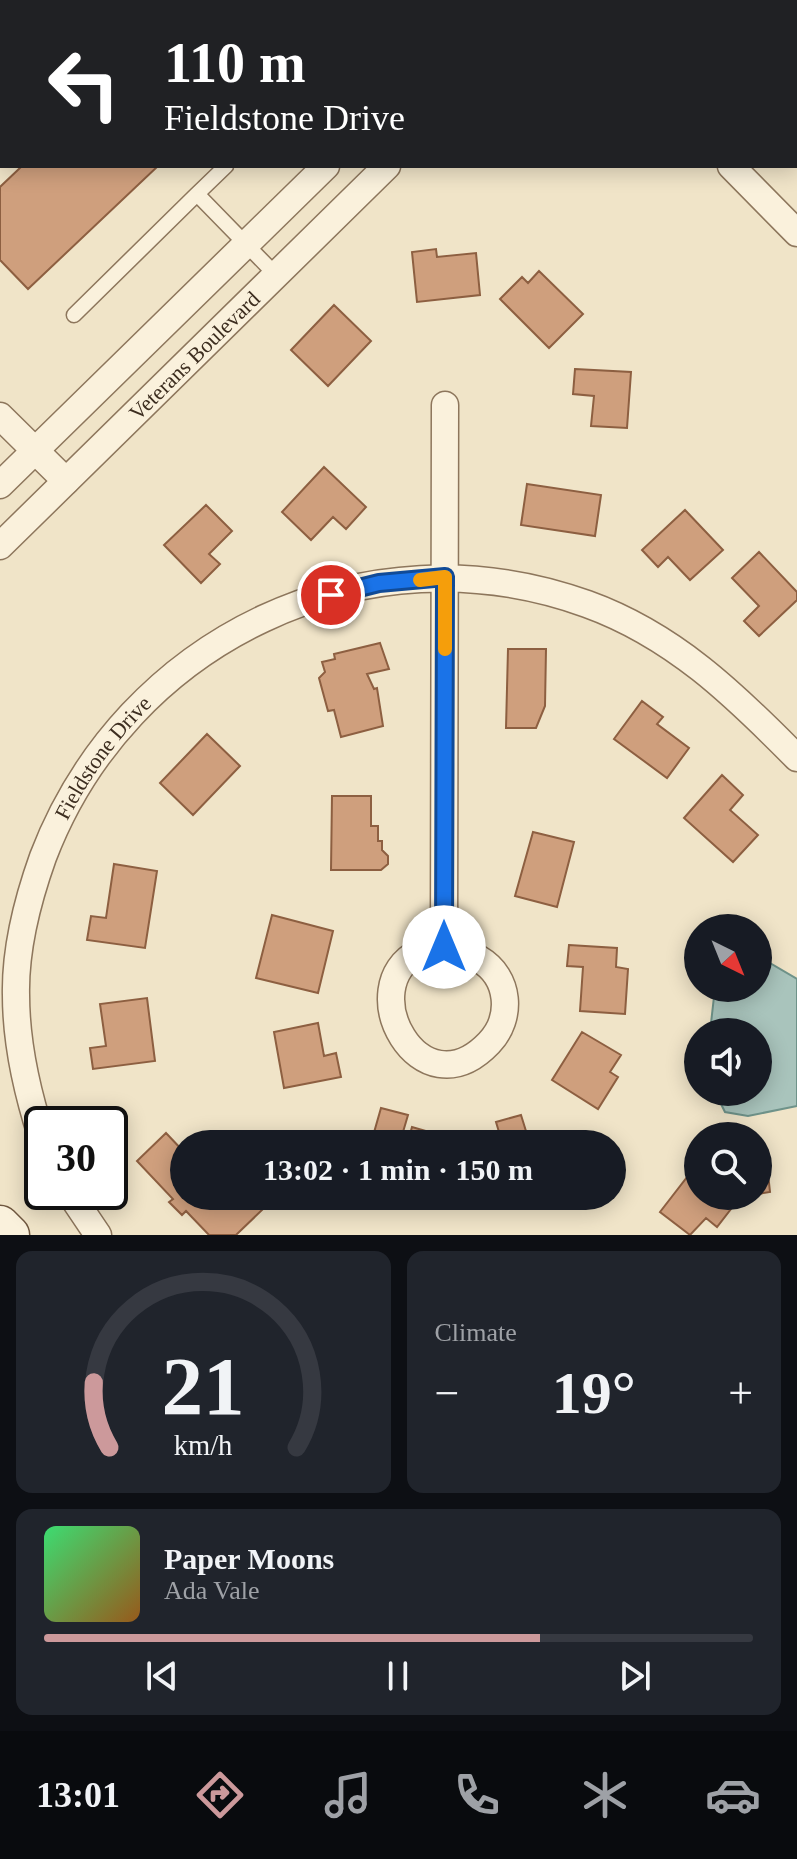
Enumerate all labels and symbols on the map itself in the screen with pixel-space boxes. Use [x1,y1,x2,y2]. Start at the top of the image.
street label: Veterans Boulevard [124,286,265,425]
pin [297,561,365,629]
street label: Fieldstone Drive [49,690,156,823]
position arrow [402,905,486,989]
north arrow [684,914,772,1002]
speed limit sign: 30 [24,1106,128,1210]

